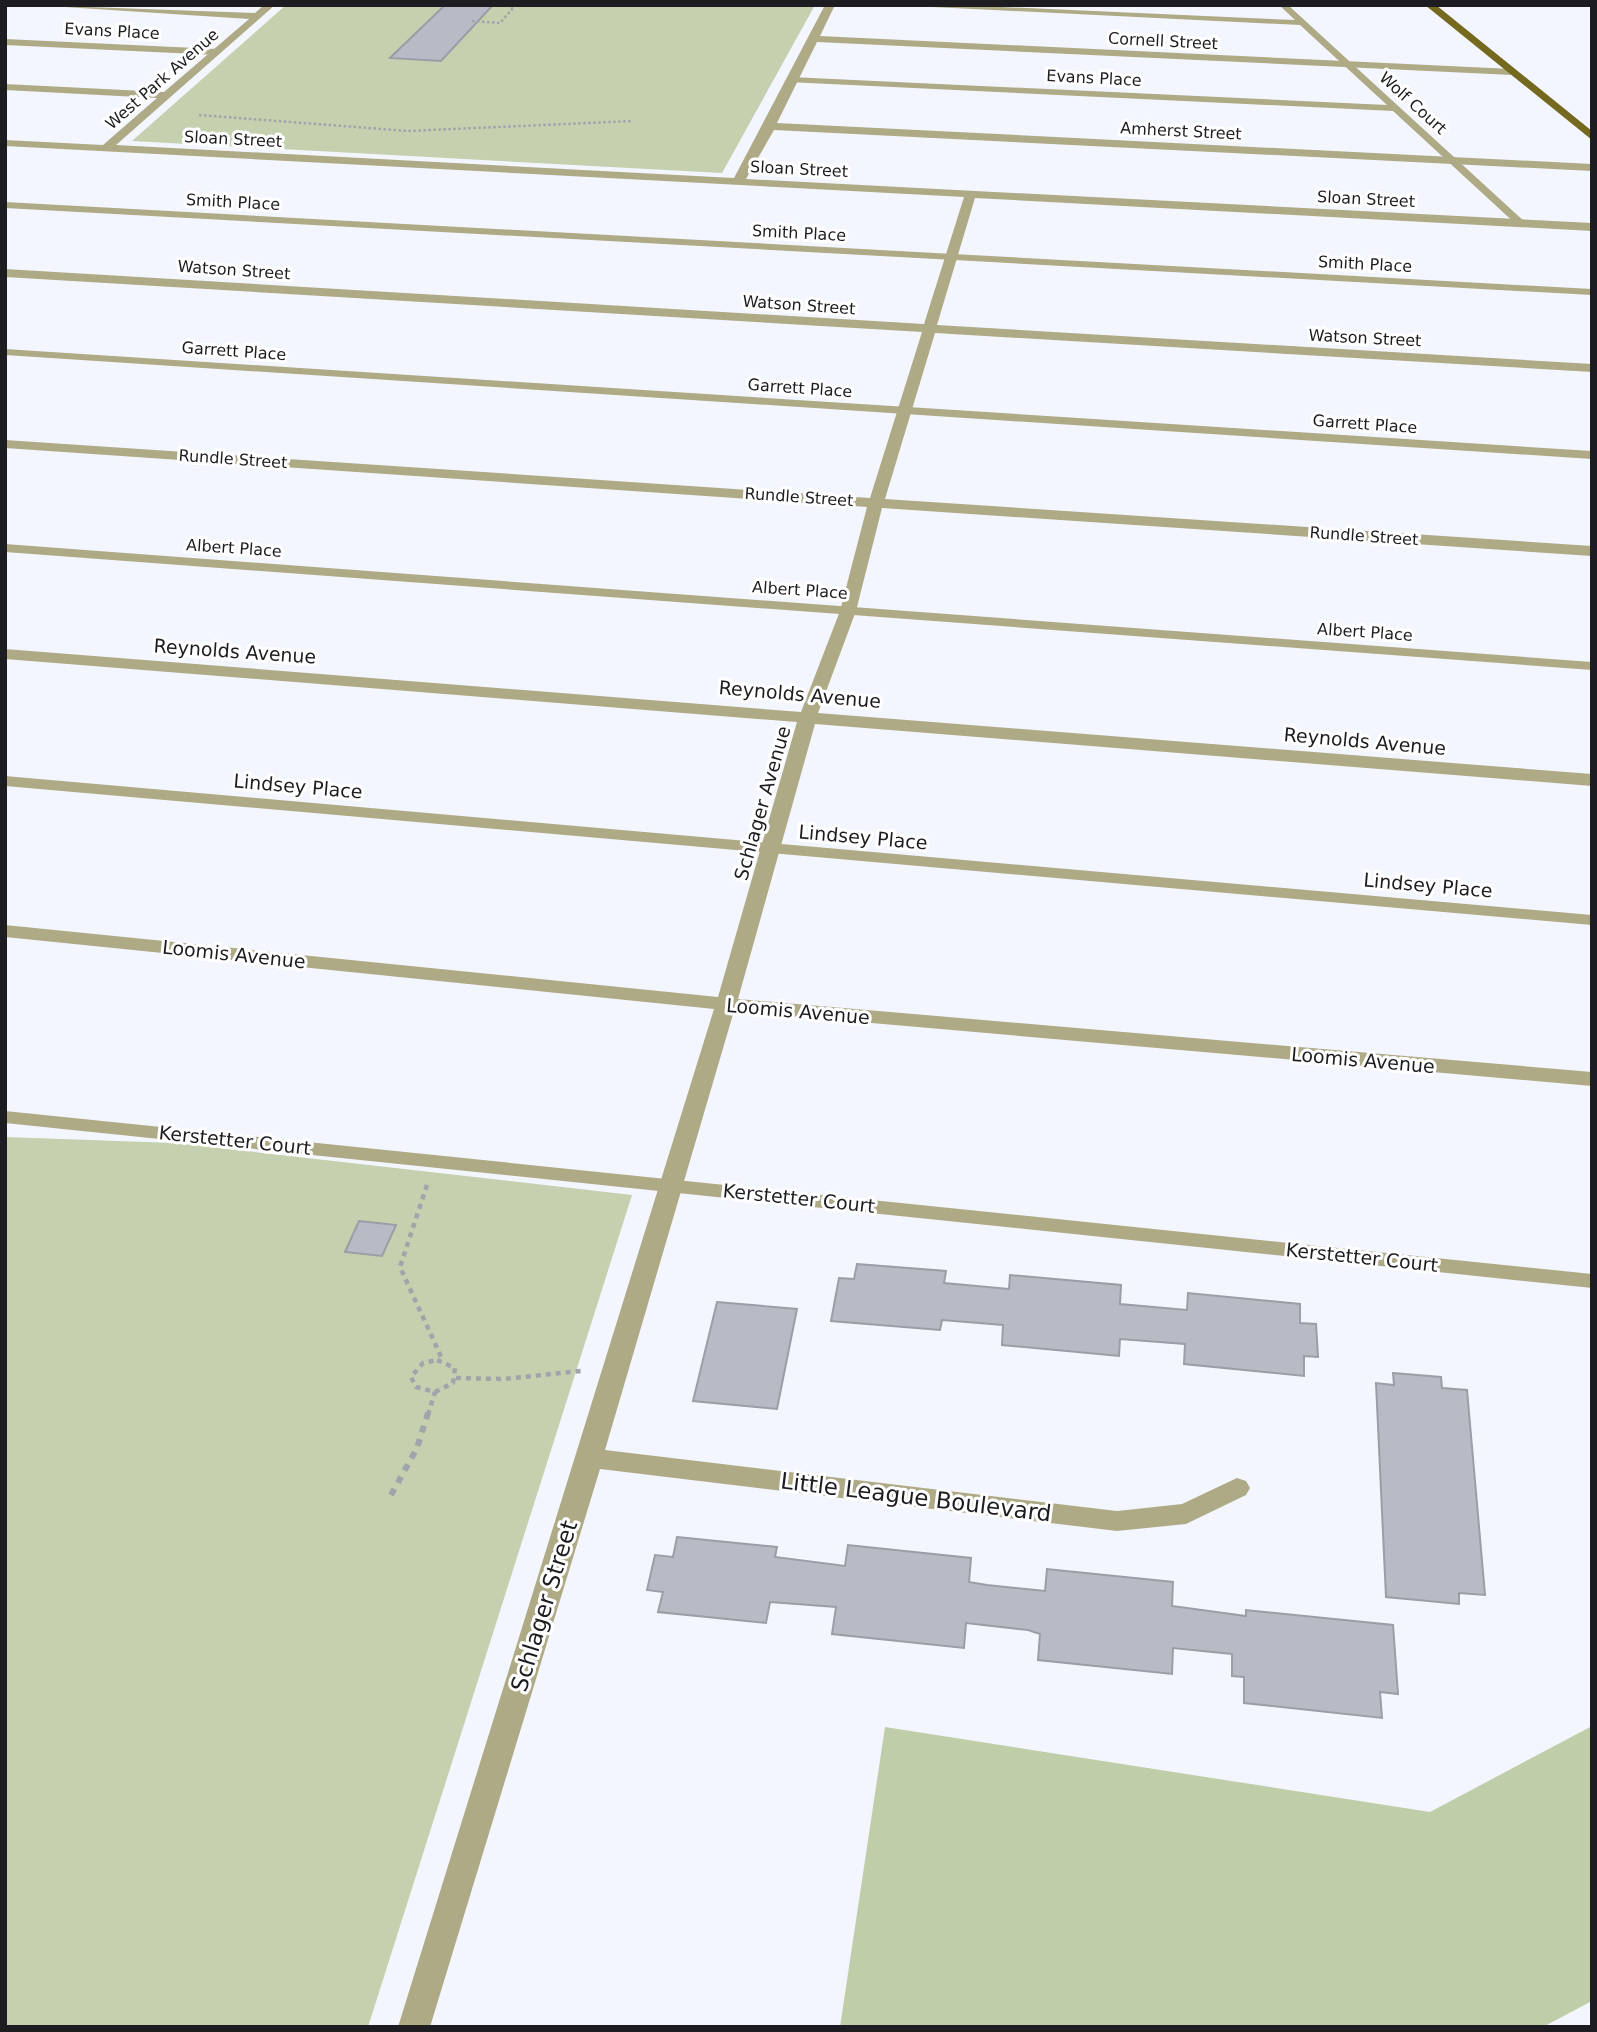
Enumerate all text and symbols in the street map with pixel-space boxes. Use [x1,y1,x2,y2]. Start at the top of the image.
street label: Evans Place [64,19,160,43]
street label: West Park Avenue [102,25,222,133]
street label: Cornell Street [1108,29,1218,53]
street label: Evans Place [1046,66,1142,90]
street label: Wolf Court [1376,68,1450,138]
street label: Amherst Street [1120,118,1242,144]
street label: Sloan Street [184,127,282,151]
street label: Sloan Street [750,157,848,181]
street label: Sloan Street [1317,187,1415,211]
street label: Smith Place [185,190,281,214]
street label: Smith Place [751,221,847,245]
street label: Smith Place [1317,252,1413,276]
street label: Watson Street [177,257,291,283]
street label: Watson Street [742,292,856,318]
street label: Watson Street [1308,326,1422,350]
street label: Garrett Place [181,338,287,364]
street label: Garrett Place [747,375,853,401]
street label: Garrett Place [1312,411,1418,437]
street label: Rundle Street [178,446,288,472]
street label: Rundle Street [744,484,854,510]
street label: Rundle Street [1309,523,1419,549]
street label: Albert Place [186,535,282,561]
street label: Albert Place [752,577,848,603]
street label: Albert Place [1317,619,1413,645]
street label: Reynolds Avenue [153,634,317,668]
street label: Reynolds Avenue [718,676,882,712]
street label: Schlager Avenue [729,723,795,883]
street label: Reynolds Avenue [1283,723,1447,759]
street label: Lindsey Place [233,769,363,803]
street label: Lindsey Place [798,820,928,854]
street label: Lindsey Place [1363,868,1493,902]
street label: Loomis Avenue [161,936,307,972]
street label: Loomis Avenue [725,994,871,1028]
street label: Loomis Avenue [1290,1043,1436,1077]
street label: Kerstetter Court [158,1121,312,1159]
street label: Kerstetter Court [722,1179,876,1217]
street label: Kerstetter Court [1285,1238,1439,1276]
street label: Little League Boulevard [779,1467,1053,1527]
street label: Schlager Street [506,1517,582,1695]

